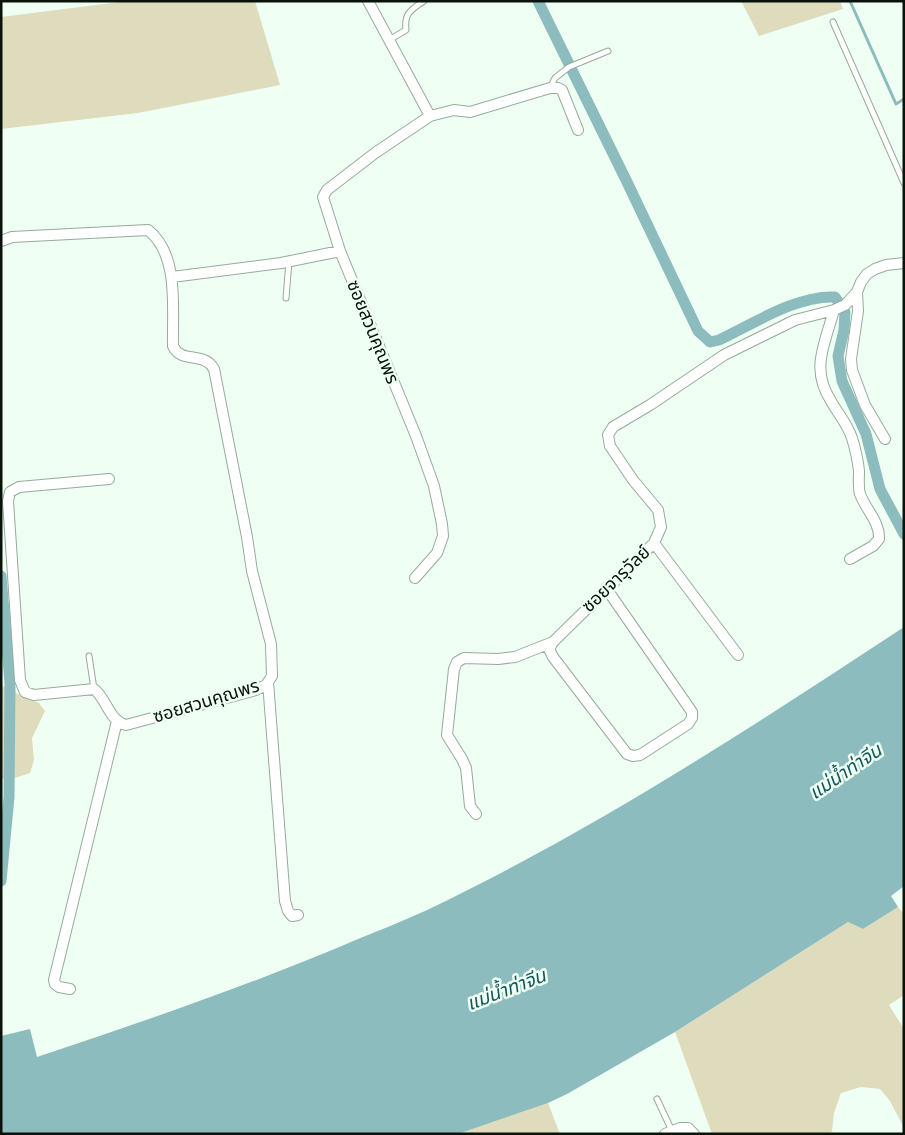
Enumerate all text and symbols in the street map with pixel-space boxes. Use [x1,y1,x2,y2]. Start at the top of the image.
street label: ซอยสวนคุณพร [342,277,405,387]
street label: ซอยจารุวัลย์ [577,540,655,617]
street label: ซอยสวนคุณพร [150,673,262,728]
water label: แม่น้ำท่าจีน [803,736,887,804]
water label: แม่น้ำท่าจีน [463,962,550,1015]

